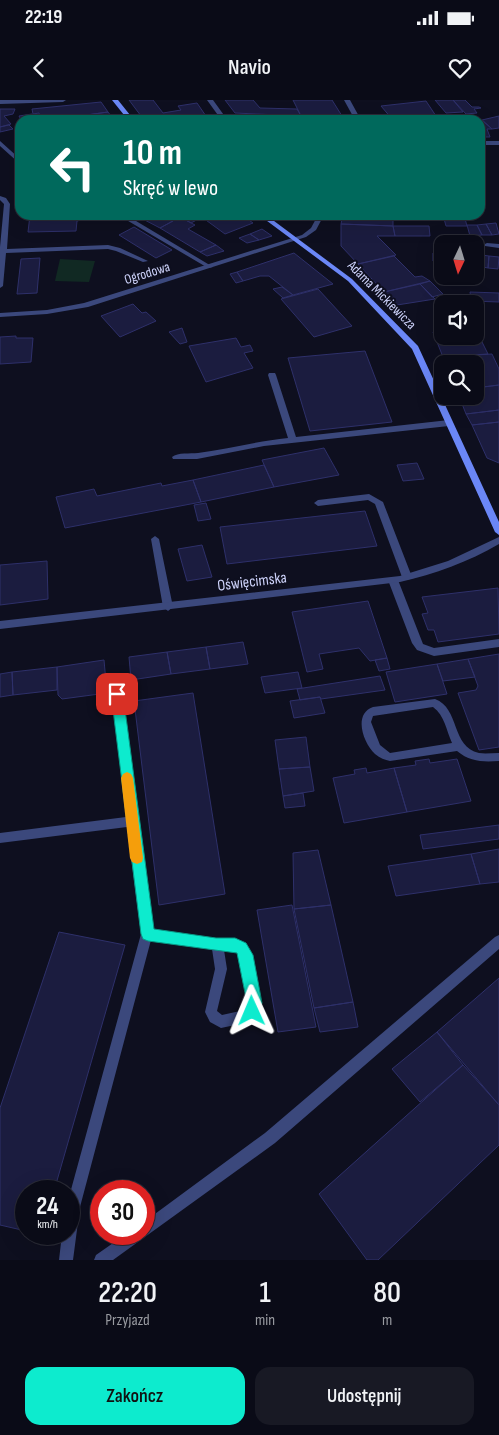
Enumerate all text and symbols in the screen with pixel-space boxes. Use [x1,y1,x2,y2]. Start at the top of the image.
text: 22:19 [25,6,62,29]
icon: back [25,54,53,82]
text: Navio [228,54,271,81]
icon: heart [446,54,474,82]
text: 10 m [123,132,182,175]
icon: left [40,135,105,200]
text: Skręć w lewo [123,175,218,202]
north arrow [434,235,484,285]
map controls [434,235,484,405]
street label: Adama Mickiewicza [343,256,420,333]
street label: Ogrodowa [122,258,172,288]
button: sound [434,295,484,345]
button: search [434,355,484,405]
street label: Oświęcimska [216,568,288,596]
pin [96,673,138,715]
icon: arrive [103,680,131,708]
position arrow [225,984,277,1036]
speed limit sign: 30 [90,1180,155,1245]
text: 24 [36,1191,59,1222]
text: km/h [37,1217,58,1232]
text: 22:20 [98,1275,157,1311]
text: 1 [259,1275,271,1311]
text: 80 [373,1275,401,1311]
text: Przyjazd [105,1311,150,1330]
text: min [255,1311,275,1330]
text: m [382,1311,392,1330]
button: Zakończ [25,1367,245,1425]
button: Udostępnij [255,1367,474,1425]

